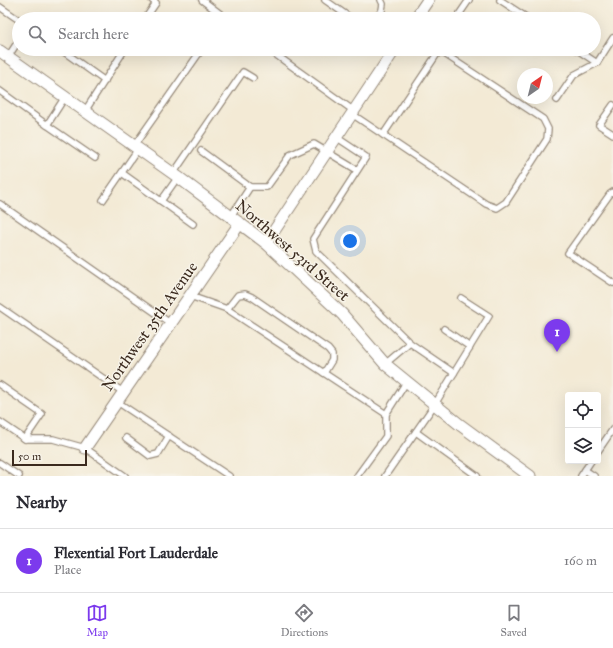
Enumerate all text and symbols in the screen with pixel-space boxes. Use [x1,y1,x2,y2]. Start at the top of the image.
search box [12,12,601,56]
icon: search [26,23,48,45]
text: Search here [58,25,129,43]
north arrow [517,68,553,104]
street label: Northwest 53rd Street [232,196,354,305]
your location [340,231,360,251]
street label: Northwest 35th Avenue [98,258,201,395]
pin: 1 [544,319,570,352]
map controls [565,392,601,464]
button: locate [565,392,601,428]
button: layers [565,428,601,464]
scale bar [12,448,87,467]
text: 50 m [18,450,41,463]
text: Nearby [16,492,67,513]
text: Flexential Fort Lauderdale [54,544,218,562]
text: 1 [26,553,32,569]
text: 160 m [564,553,597,569]
text: Place [54,562,81,578]
tab: Map [86,602,108,639]
tab: Directions [281,602,328,639]
tab: Saved [501,602,527,639]

